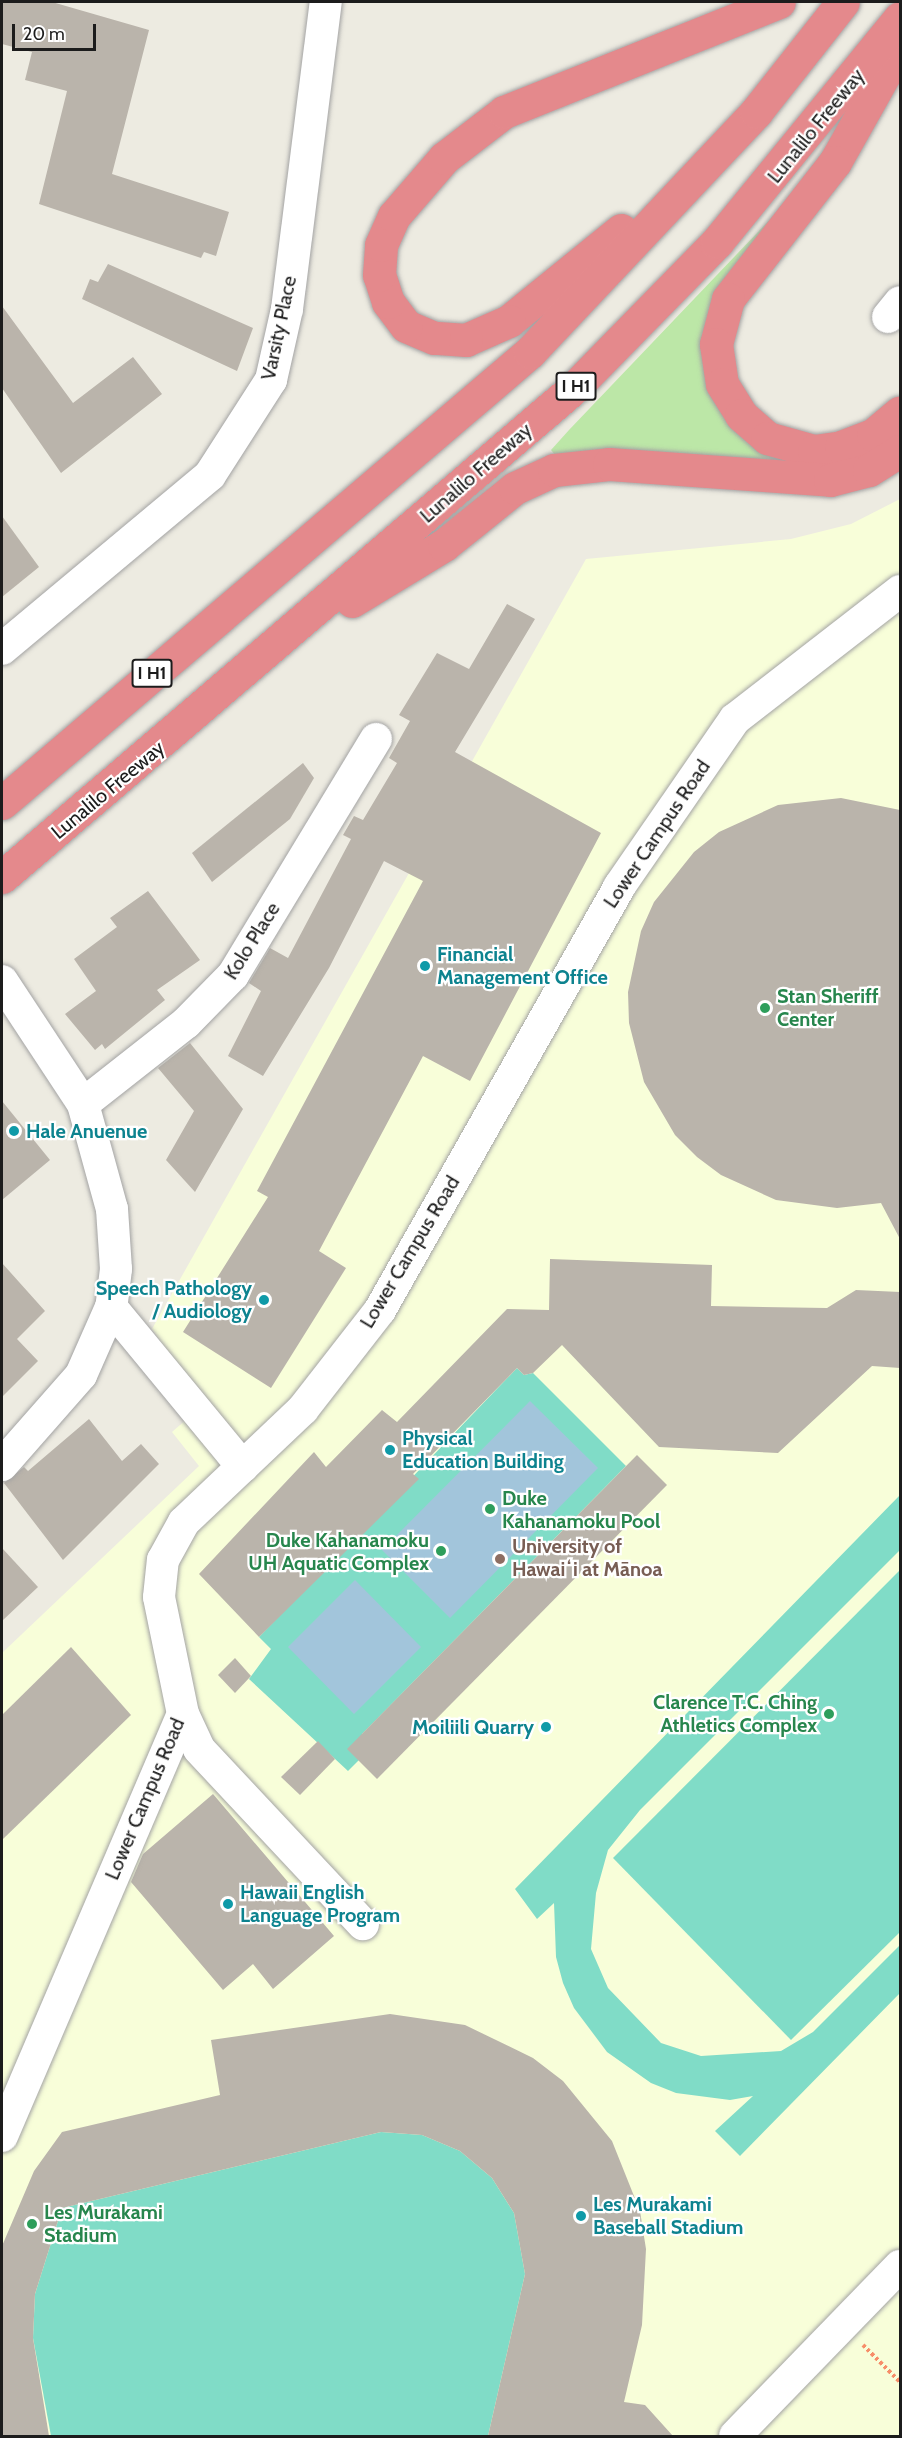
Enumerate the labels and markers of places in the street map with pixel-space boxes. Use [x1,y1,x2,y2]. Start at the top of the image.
place label: Financial Management Office [437,942,608,989]
marker: Financial Management Office [418,959,432,973]
place label: Stan Sheriff Center [777,984,879,1031]
marker: Stan Sheriff Center [758,1001,772,1015]
place label: Hale Anuenue [26,1119,147,1143]
marker: Hale Anuenue [7,1124,21,1138]
place label: Speech Pathology / Audiology [96,1276,252,1323]
marker: Speech Pathology / Audiology [257,1293,271,1307]
place label: Physical Education Building [402,1426,564,1473]
marker: Physical Education Building [383,1443,397,1457]
place label: Duke Kahanamoku Pool [502,1486,660,1533]
marker: Duke Kahanamoku Pool [483,1502,497,1516]
place label: Duke Kahanamoku UH Aquatic Complex [248,1528,429,1575]
place label: University of Hawaiʻi at Mānoa [512,1535,662,1582]
marker: Duke Kahanamoku UH Aquatic Complex [434,1544,448,1558]
marker: University of Hawaiʻi at Mānoa [493,1552,507,1566]
place label: Clarence T.C. Ching Athletics Complex [653,1690,817,1737]
marker: Clarence T.C. Ching Athletics Complex [822,1707,836,1721]
place label: Moiliili Quarry [412,1715,534,1739]
marker: Moiliili Quarry [539,1720,553,1734]
place label: Hawaii English Language Program [240,1880,400,1927]
marker: Hawaii English Language Program [221,1897,235,1911]
place label: Les Murakami Baseball Stadium [593,2192,743,2239]
place label: Les Murakami Stadium [44,2200,163,2247]
marker: Les Murakami Baseball Stadium [574,2209,588,2223]
marker: Les Murakami Stadium [25,2217,39,2231]

